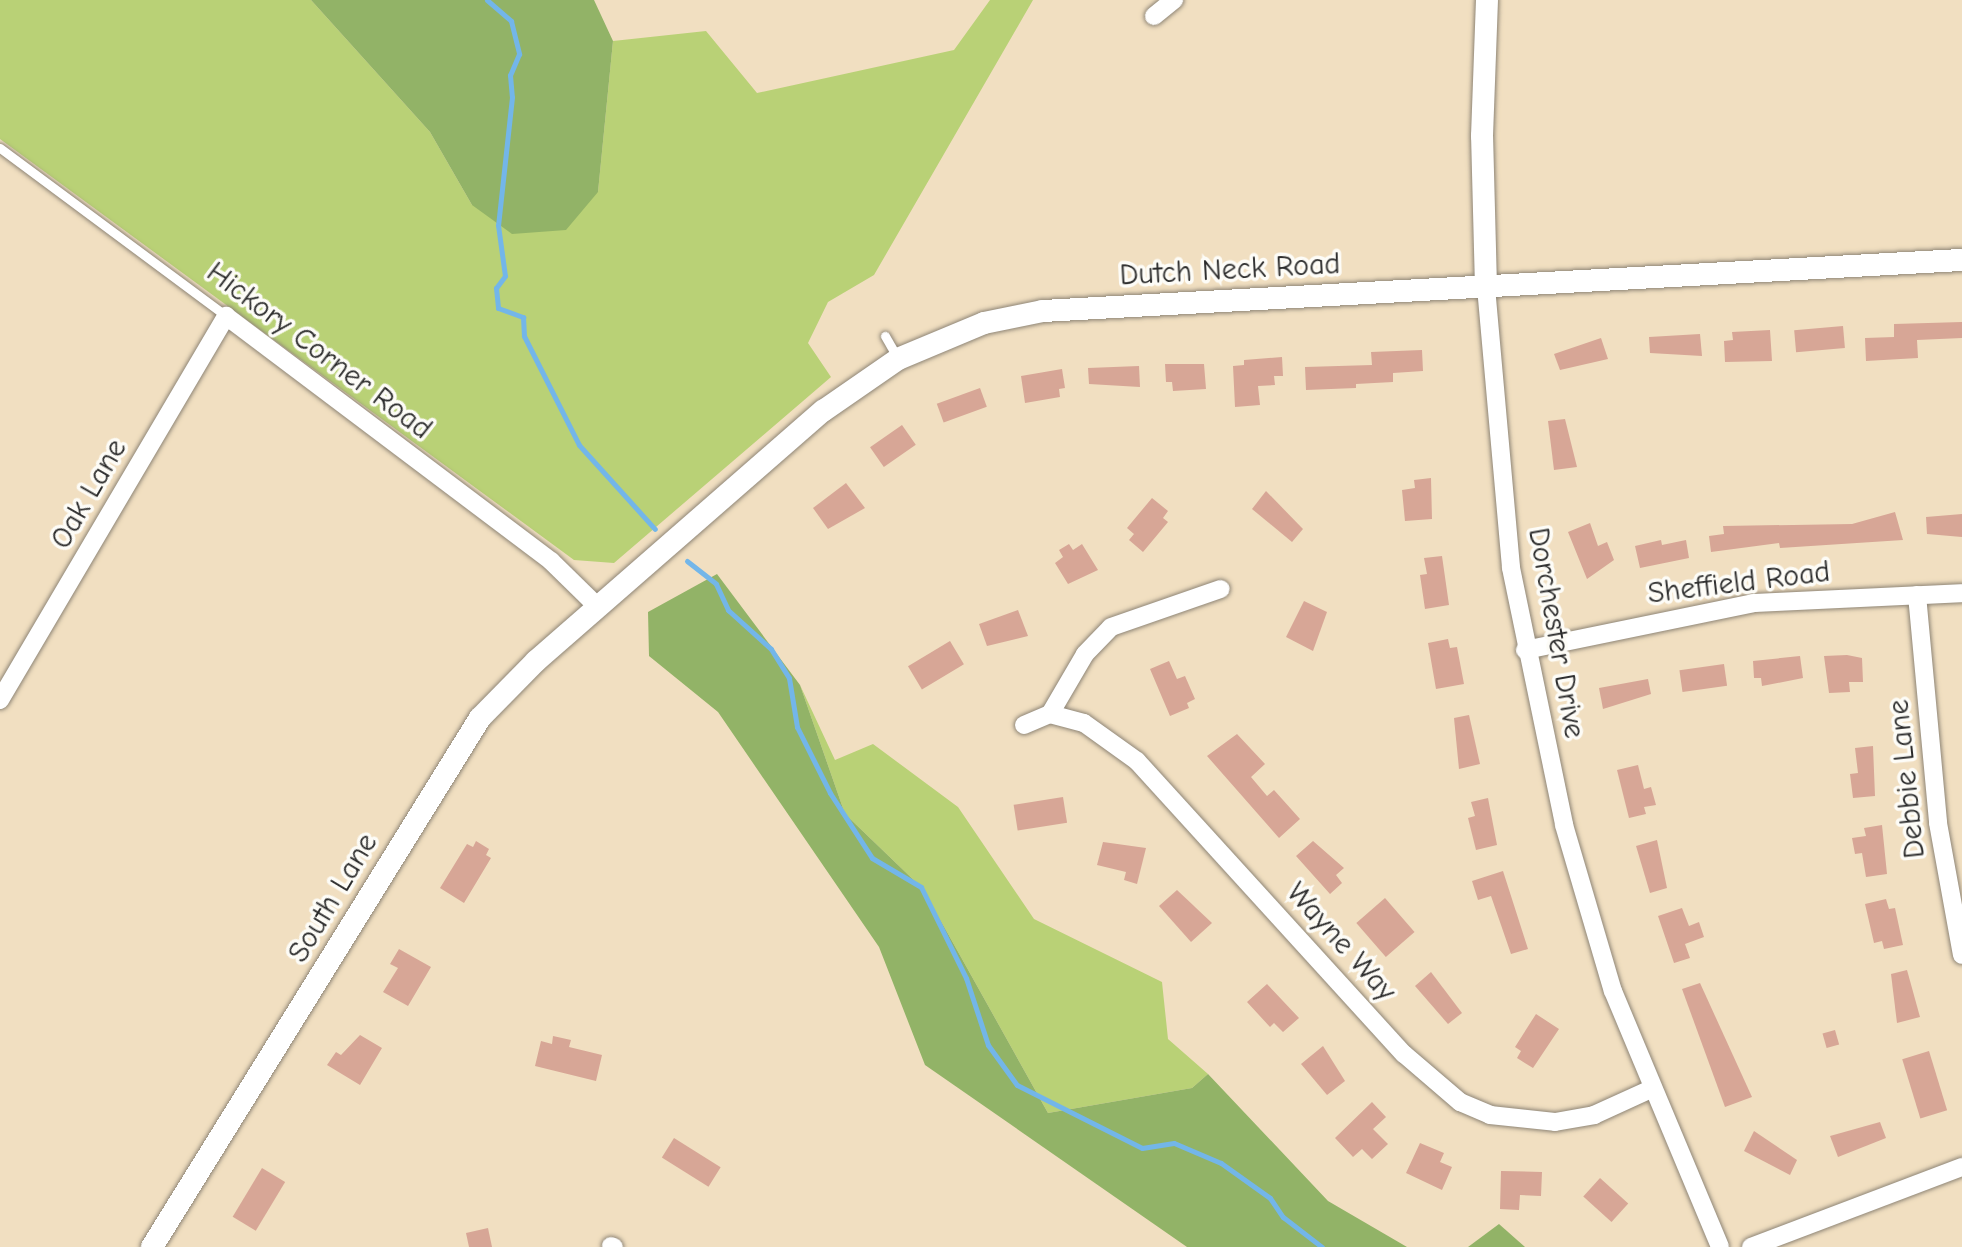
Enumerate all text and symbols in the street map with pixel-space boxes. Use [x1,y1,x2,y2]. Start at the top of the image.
street label: Dutch Neck Road [1119,246,1341,294]
street label: Hickory Corner Road [199,255,439,447]
street label: Oak Lane [43,433,135,555]
street label: Dorchester Drive [1520,525,1592,741]
street label: Sheffield Road [1646,554,1832,612]
street label: Debbie Lane [1881,698,1933,860]
street label: South Lane [280,827,386,969]
street label: Wayne Way [1278,875,1404,1009]

